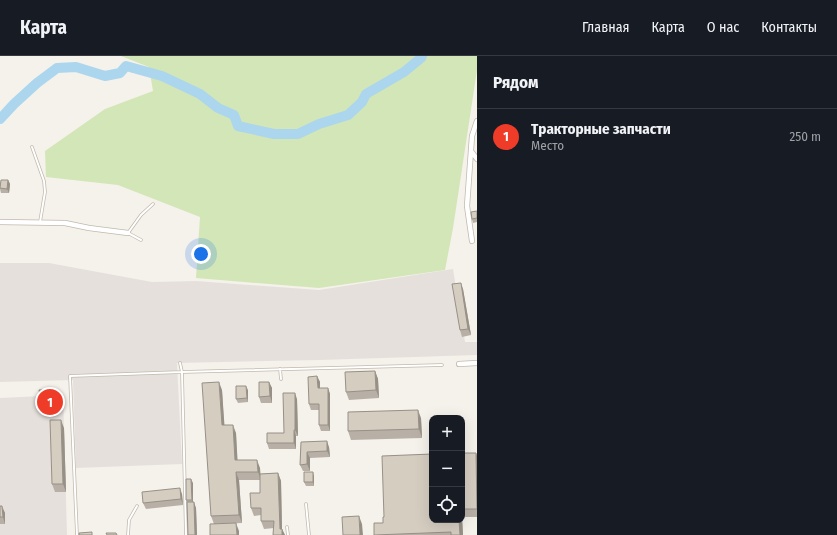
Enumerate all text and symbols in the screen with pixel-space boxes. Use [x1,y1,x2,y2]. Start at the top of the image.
text: Карта [20,16,67,39]
text: Главная [582,19,629,36]
text: Карта [651,19,685,36]
text: О нас [707,19,739,36]
text: Контакты [761,19,817,36]
text: Рядом [493,72,538,93]
text: Тракторные запчасти [531,120,671,138]
text: 1 [503,129,509,144]
text: 250 m [789,129,821,144]
text: Место [531,138,564,153]
your location [191,244,211,264]
pin: 1 [37,387,63,417]
map controls [429,415,465,523]
button: + [429,415,465,451]
button: − [429,451,465,487]
button: locate [429,487,465,523]

